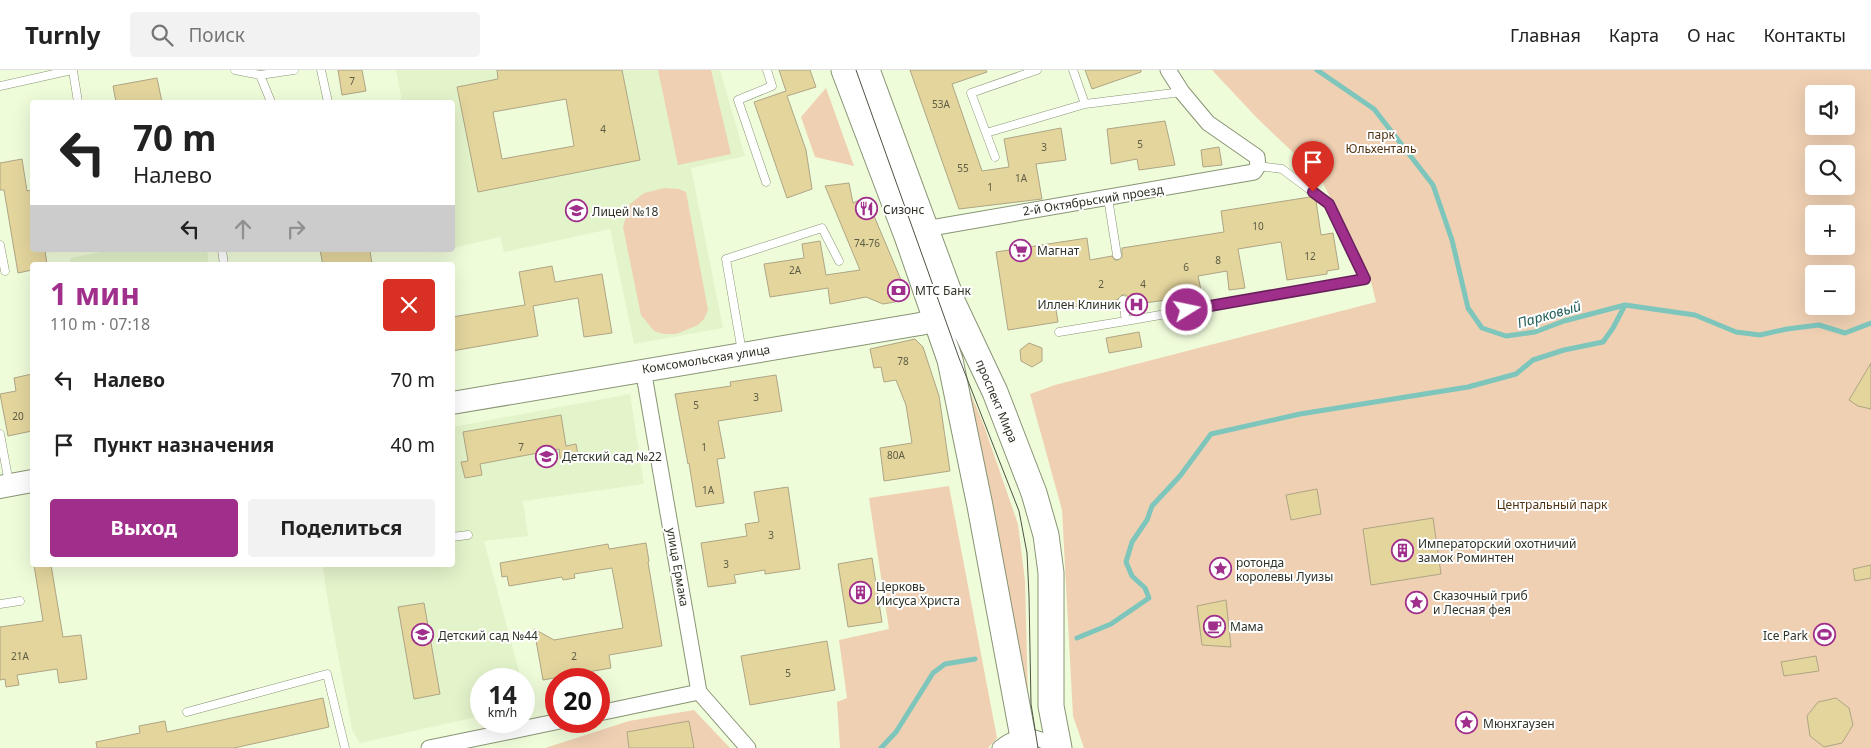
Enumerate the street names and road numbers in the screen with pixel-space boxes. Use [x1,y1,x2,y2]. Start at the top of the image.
street label: 2-й Октябрьский проезд [1022,180,1165,220]
street label: Комсомольская улица [641,340,771,378]
street label: проспект Мира [972,357,1022,445]
street label: улица Ермака [663,526,693,608]

